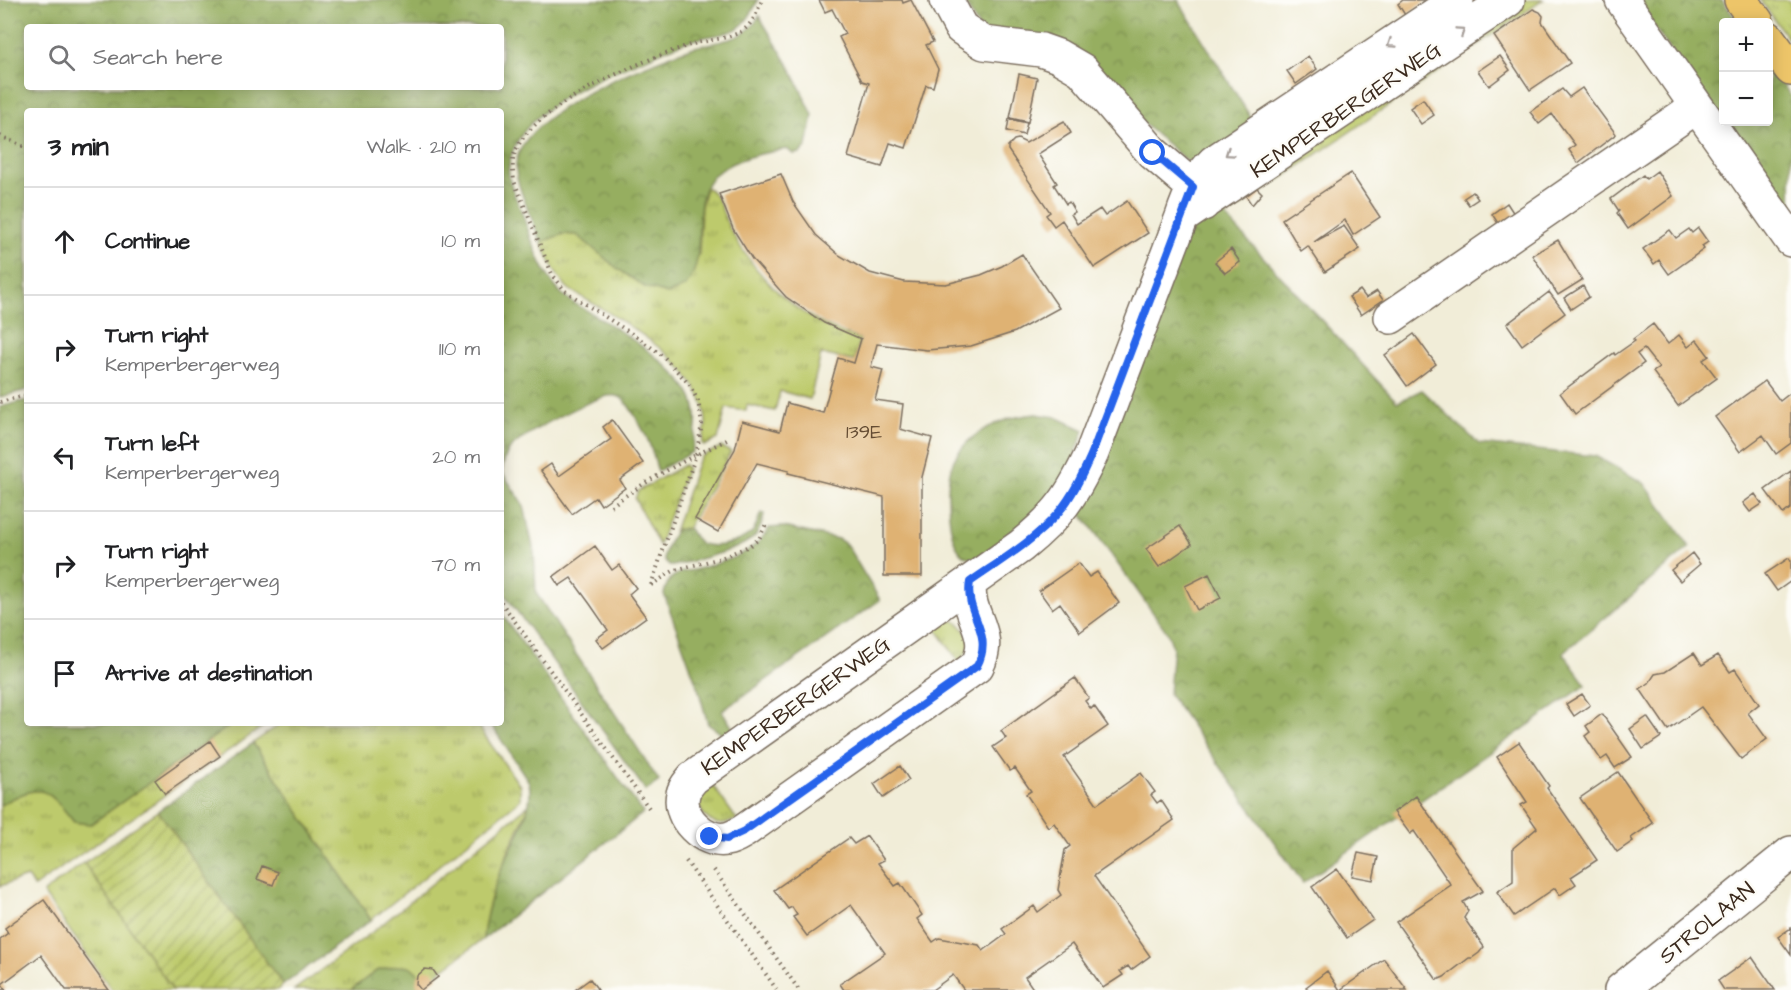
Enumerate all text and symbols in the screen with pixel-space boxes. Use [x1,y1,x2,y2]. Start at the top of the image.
map controls [1719,18,1773,126]
button: + [1719,18,1773,72]
search box [24,24,504,90]
one-way arrow [1455,28,1466,39]
street label: KEMPERBERGERWEG [1244,35,1448,186]
one-way arrow [1387,37,1398,48]
icon: search [45,41,78,74]
text: Search here [93,42,223,73]
button: − [1719,72,1773,126]
text: 3 min [48,129,109,165]
text: Walk · 210 m [367,133,480,161]
route start [1139,139,1165,165]
one-way arrow [1225,146,1236,157]
icon: ahead [48,225,81,258]
text: Continue [105,226,190,257]
text: 10 m [441,227,480,255]
text: Turn right [105,320,208,351]
icon: right [48,333,81,366]
text: 110 m [439,335,480,363]
text: Kemperbergerweg [105,351,279,379]
house number: 139E [846,418,882,446]
text: Turn left [105,428,199,459]
icon: left [48,441,81,474]
text: 20 m [432,443,480,471]
text: Kemperbergerweg [105,459,279,487]
text: Turn right [105,536,208,567]
icon: right [48,549,81,582]
text: 70 m [432,551,480,579]
text: Kemperbergerweg [105,567,279,595]
street label: KEMPERBERGERWEG [695,629,897,783]
icon: arrive [48,657,81,690]
text: Arrive at destination [105,658,312,689]
route end [696,823,722,849]
street label: STROLAAN [1652,875,1762,972]

